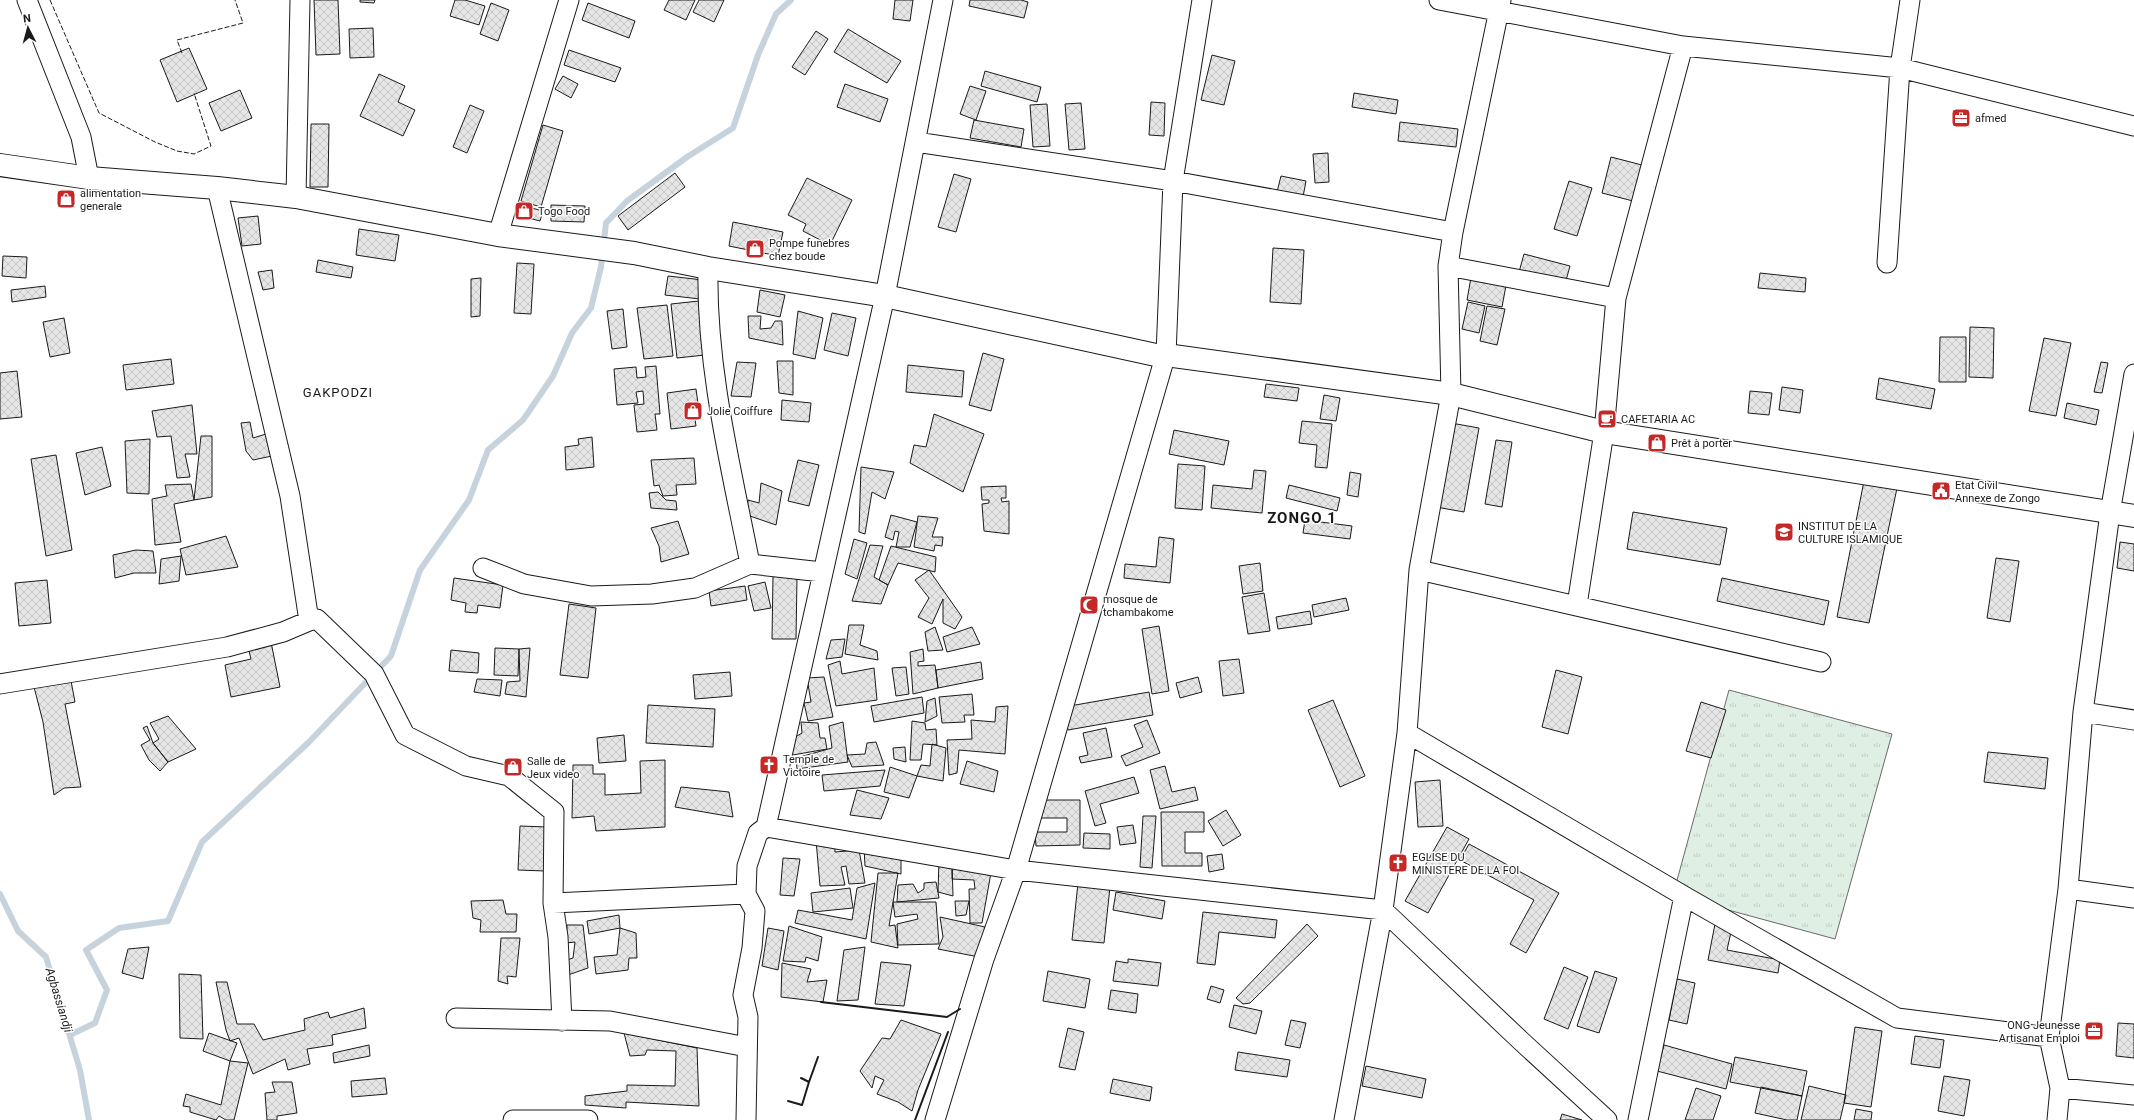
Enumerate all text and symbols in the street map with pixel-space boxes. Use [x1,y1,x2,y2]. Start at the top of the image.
north arrow [8,8,48,48]
text: N [22,12,32,25]
office icon: afmed [1950,107,1972,129]
place label: afmed [1975,112,2007,125]
place label: alimentation generale [80,187,141,213]
shop icon: alimentation generale [55,188,77,210]
shop icon: Togo Food [513,200,535,222]
place label: Togo Food [538,205,590,218]
place label: Pompe funebres chez boude [769,237,850,263]
shop icon: Pompe funebres chez boude [744,238,766,260]
district label: GAKPODZI [303,385,373,400]
shop icon: Jolie Coiffure [682,400,704,422]
place label: Jolie Coiffure [707,405,773,418]
cafe icon: CAFETARIA AC [1596,408,1618,430]
place label: CAFETARIA AC [1621,413,1695,426]
shop icon: Prêt à porter [1646,432,1668,454]
place label: Prêt à porter [1671,437,1732,450]
place label: Etat Civil Annexe de Zongo [1955,479,2040,505]
public building icon: Etat Civil Annexe de Zongo [1930,480,1952,502]
district label: ZONGO 1 [1267,509,1337,527]
place label: INSTITUT DE LA CULTURE ISLAMIQUE [1798,520,1902,546]
school or university icon: INSTITUT DE LA CULTURE ISLAMIQUE [1773,521,1795,543]
place label: mosque de tchambakome [1103,593,1174,619]
mosque icon: mosque de tchambakome [1078,594,1100,616]
place label: Temple de Victoire [783,753,834,779]
church icon: Temple de Victoire [758,754,780,776]
place label: Salle de Jeux video [527,755,579,781]
shop icon: Salle de Jeux video [502,756,524,778]
place label: EGLISE DU MINISTERE DE LA FOI [1412,851,1519,877]
church icon: EGLISE DU MINISTERE DE LA FOI [1387,852,1409,874]
water label: Agbassiandji [42,965,76,1034]
place label: ONG Jeunesse Artisanat Emploi [1999,1019,2080,1045]
office icon: ONG Jeunesse Artisanat Emploi [2083,1020,2105,1042]

